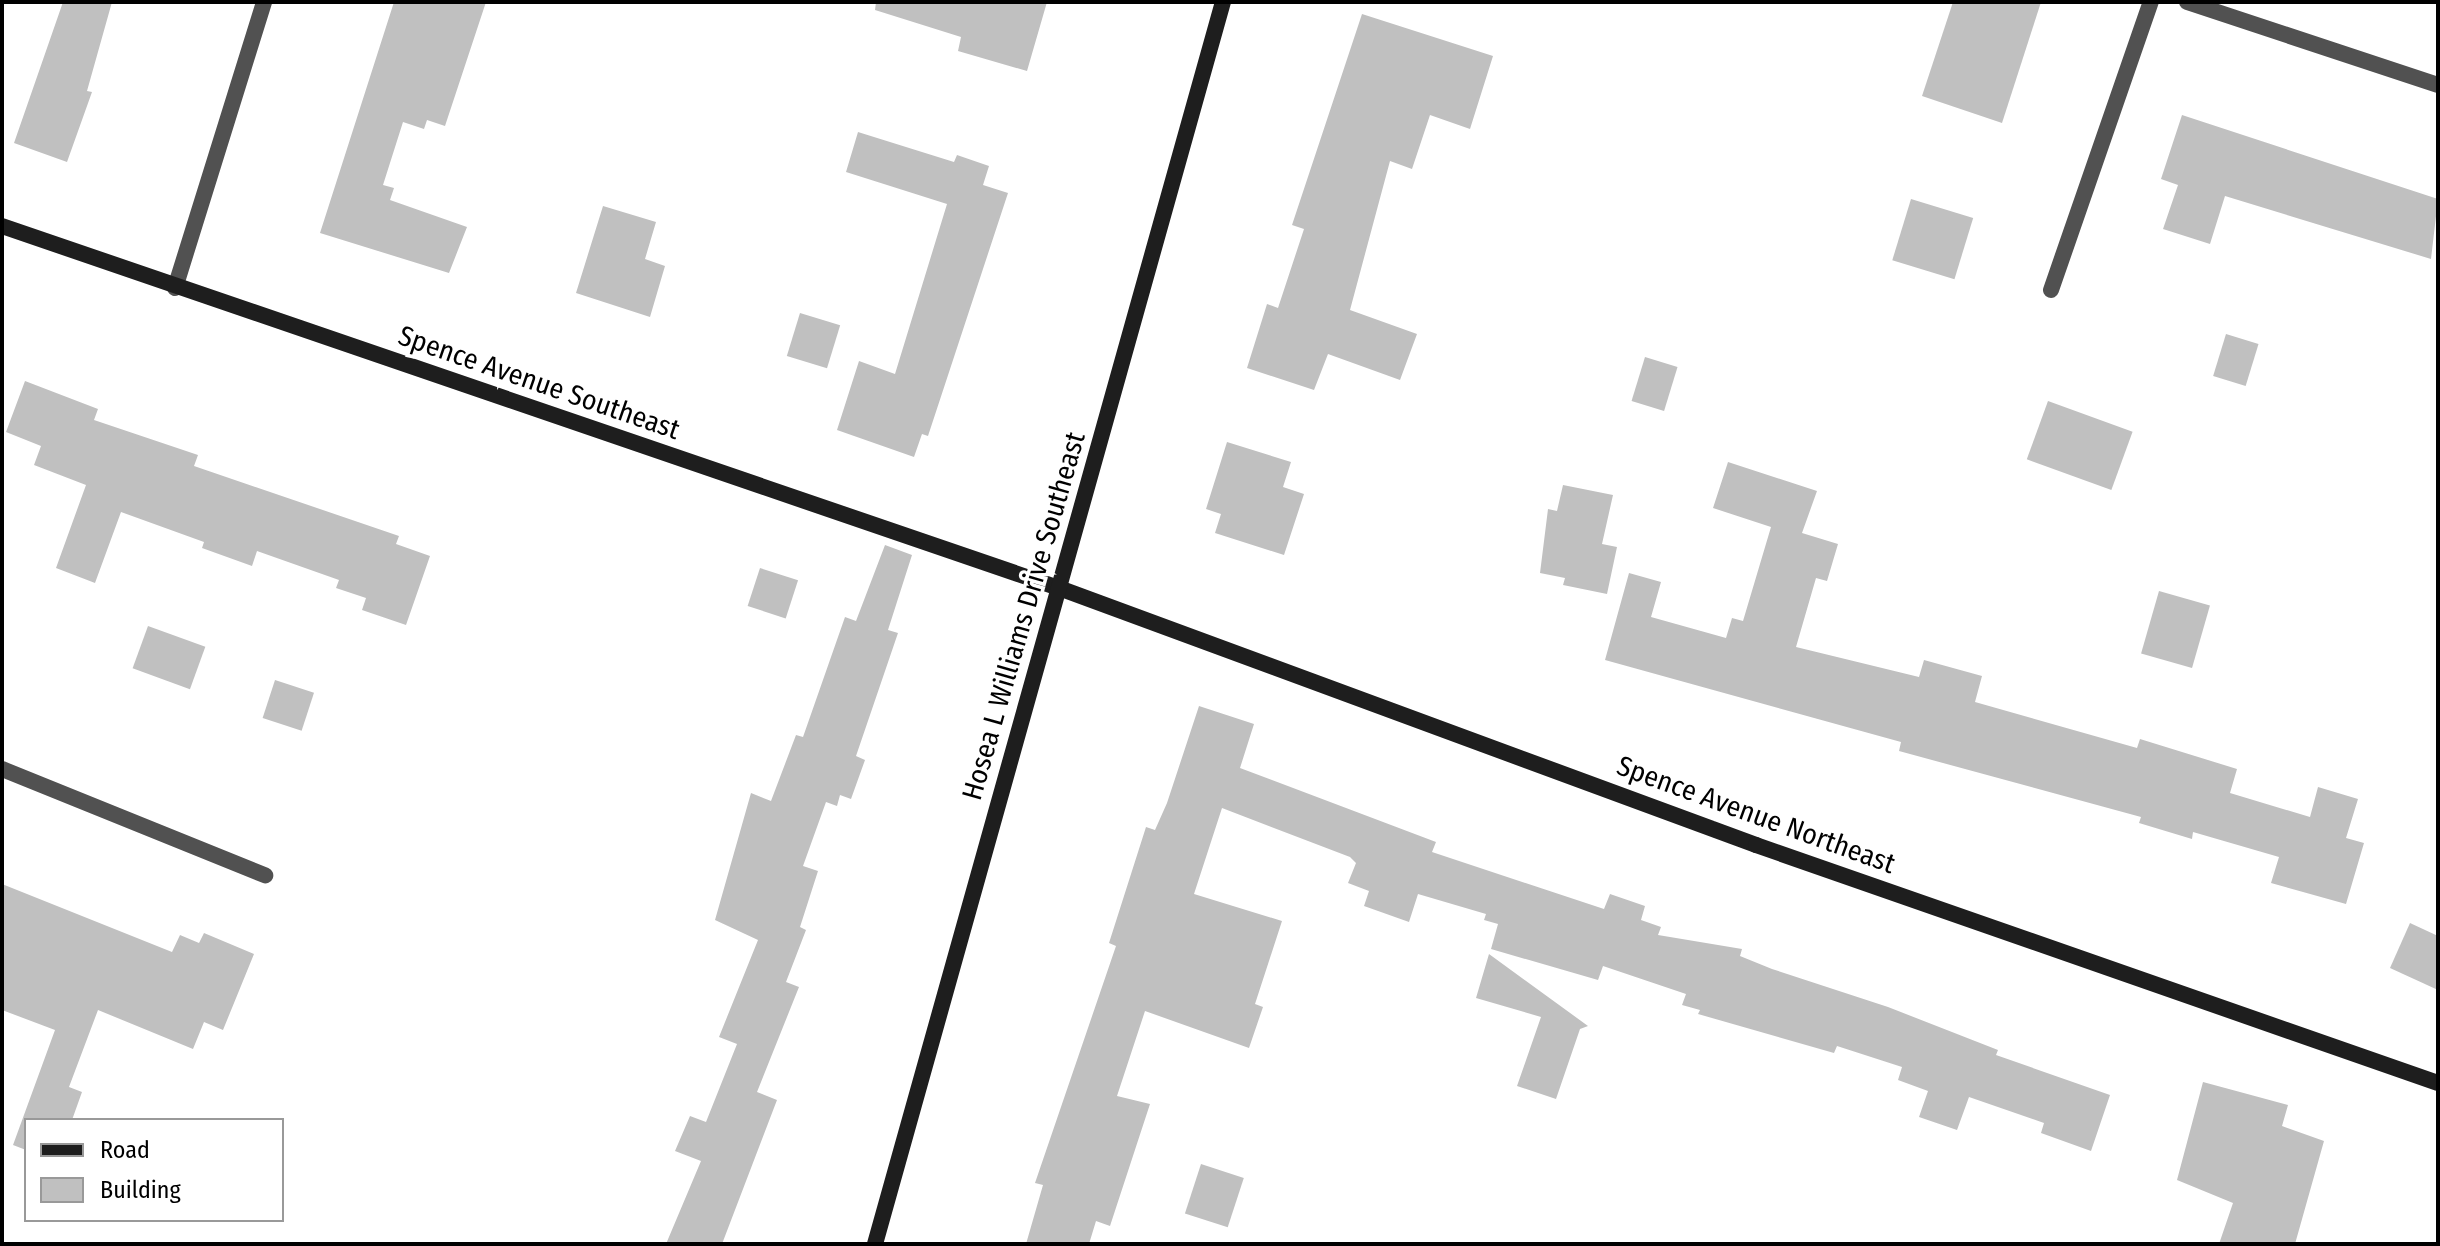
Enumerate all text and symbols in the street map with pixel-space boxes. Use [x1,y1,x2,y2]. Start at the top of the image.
street label: Spence Avenue Southeast [394,319,684,447]
street label: Hosea L Williams Drive Southeast [955,428,1093,804]
street label: Spence Avenue Northeast [1612,749,1900,881]
legend [24,1118,284,1222]
text: Road [100,1136,150,1164]
text: Building [100,1176,181,1204]

